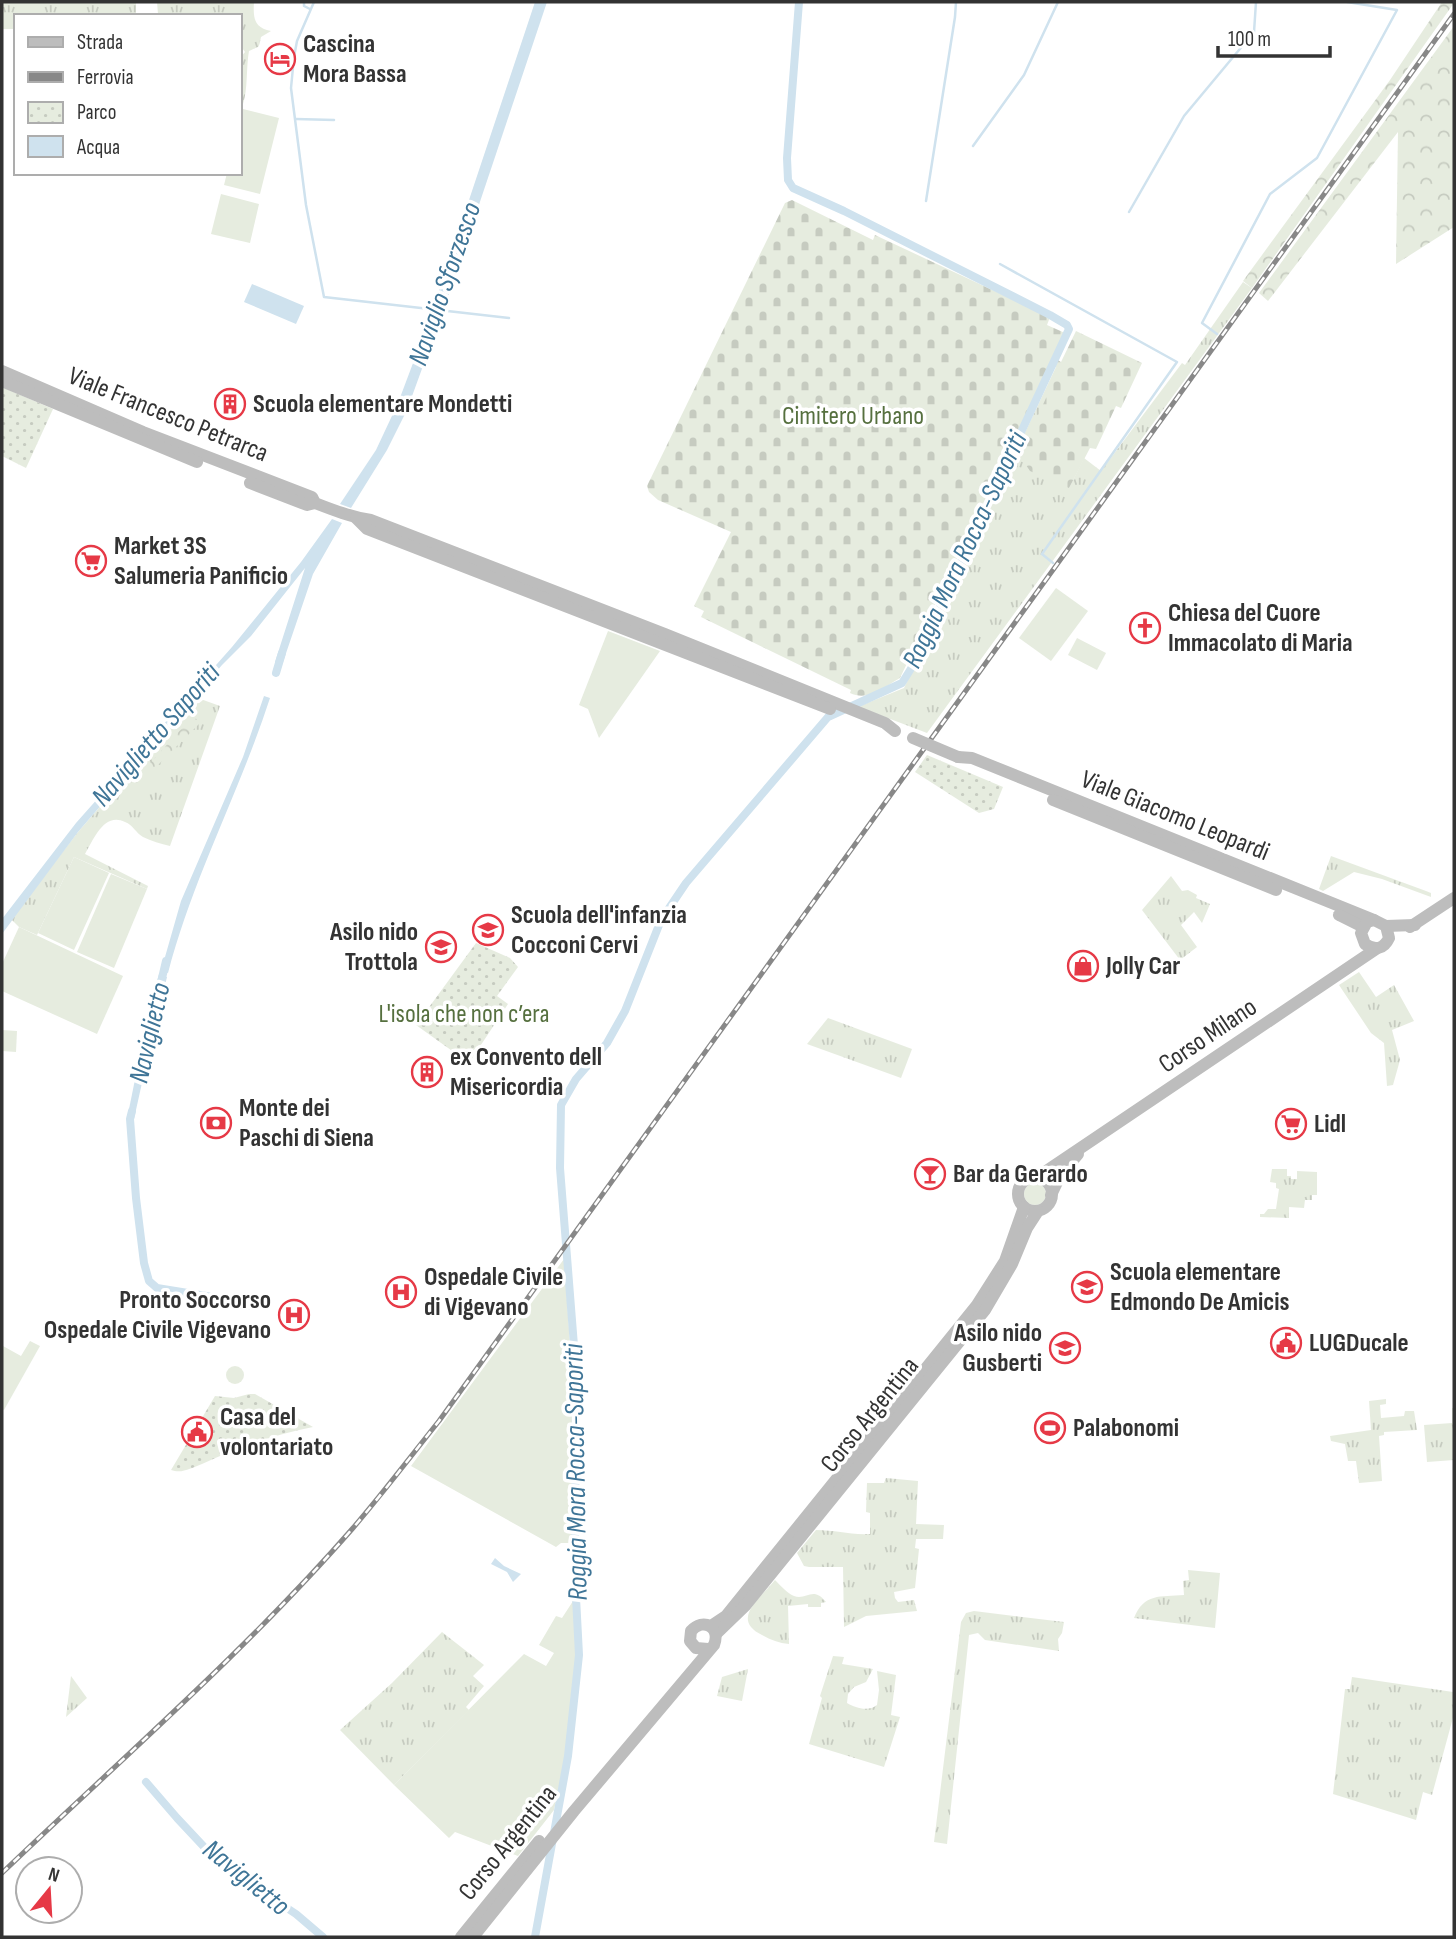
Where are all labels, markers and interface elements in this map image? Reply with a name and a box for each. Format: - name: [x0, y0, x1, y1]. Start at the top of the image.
- legend: [14, 14, 242, 175]
- scale bar: [1218, 14, 1330, 58]
- text: 100 m: [1228, 27, 1271, 52]
- place label: Cascina Mora Bassa: [303, 29, 407, 90]
- text: Strada: [77, 30, 123, 55]
- hotel icon: Cascina Mora Bassa: [263, 42, 297, 76]
- text: Ferrovia: [77, 65, 134, 90]
- text: Parco: [77, 100, 116, 125]
- text: Acqua: [76, 135, 120, 160]
- water label: Naviglio Sforzesco: [402, 198, 488, 370]
- street label: Viale Francesco Petrarca: [64, 361, 272, 469]
- building icon: Scuola elementare Mondetti: [213, 387, 247, 421]
- place label: Scuola elementare Mondetti: [253, 389, 512, 420]
- park label: Cimitero Urbano: [782, 401, 924, 432]
- water label: Roggia Mora Rocca-Saporiti: [896, 426, 1035, 674]
- place label: Market 3S Salumeria Panificio: [114, 531, 288, 592]
- supermarket icon: Market 3S Salumeria Panificio: [74, 544, 108, 578]
- place label: Chiesa del Cuore Immacolato di Maria: [1168, 598, 1353, 659]
- church icon: Chiesa del Cuore Immacolato di Maria: [1128, 611, 1162, 645]
- water label: Naviglietto Saporiti: [85, 656, 228, 813]
- street label: Viale Giacomo Leopardi: [1076, 764, 1274, 868]
- place label: Scuola dell'infanzia Cocconi Cervi: [511, 900, 687, 961]
- school or university icon: Scuola dell'infanzia Cocconi Cervi: [471, 913, 505, 947]
- place label: Asilo nido Trottola: [329, 917, 418, 978]
- school or university icon: Asilo nido Trottola: [424, 930, 458, 964]
- shop icon: Jolly Car: [1066, 949, 1100, 983]
- place label: Jolly Car: [1105, 951, 1180, 982]
- water label: Naviglietto: [122, 979, 178, 1086]
- street label: Corso Milano: [1153, 992, 1263, 1080]
- park label: L'isola che non c’era: [379, 999, 549, 1030]
- place label: ex Convento dell Misericordia: [450, 1042, 602, 1103]
- building icon: ex Convento dell Misericordia: [410, 1055, 444, 1089]
- place label: Monte dei Paschi di Siena: [239, 1093, 374, 1154]
- bank icon: Monte dei Paschi di Siena: [199, 1106, 233, 1140]
- supermarket icon: Lidl: [1274, 1107, 1308, 1141]
- place label: Lidl: [1314, 1109, 1346, 1140]
- bar icon: Bar da Gerardo: [913, 1157, 947, 1191]
- place label: Bar da Gerardo: [953, 1159, 1088, 1190]
- place label: Scuola elementare Edmondo De Amicis: [1110, 1257, 1289, 1318]
- place label: Ospedale Civile di Vigevano: [424, 1262, 563, 1323]
- school or university icon: Scuola elementare Edmondo De Amicis: [1070, 1270, 1104, 1304]
- hospital icon: Ospedale Civile di Vigevano: [384, 1275, 418, 1309]
- place label: Pronto Soccorso Ospedale Civile Vigevano: [44, 1285, 271, 1346]
- hospital icon: Pronto Soccorso Ospedale Civile Vigevano: [277, 1298, 311, 1332]
- place label: Asilo nido Gusberti: [953, 1318, 1042, 1379]
- public building icon: LUGDucale: [1269, 1326, 1303, 1360]
- place label: LUGDucale: [1309, 1328, 1409, 1359]
- school or university icon: Asilo nido Gusberti: [1048, 1331, 1082, 1365]
- water label: Roggia Mora Rocca-Saporiti: [557, 1342, 595, 1601]
- street label: Corso Argentina: [814, 1351, 926, 1479]
- place label: Casa del volontariato: [220, 1402, 333, 1463]
- sports icon: Palabonomi: [1033, 1411, 1067, 1445]
- place label: Palabonomi: [1073, 1413, 1179, 1444]
- public building icon: Casa del volontariato: [180, 1415, 214, 1449]
- street label: Corso Argentina: [452, 1779, 564, 1907]
- water label: Naviglietto: [196, 1833, 297, 1923]
- north arrow: [14, 1855, 84, 1925]
- text: N: [45, 1863, 62, 1888]

